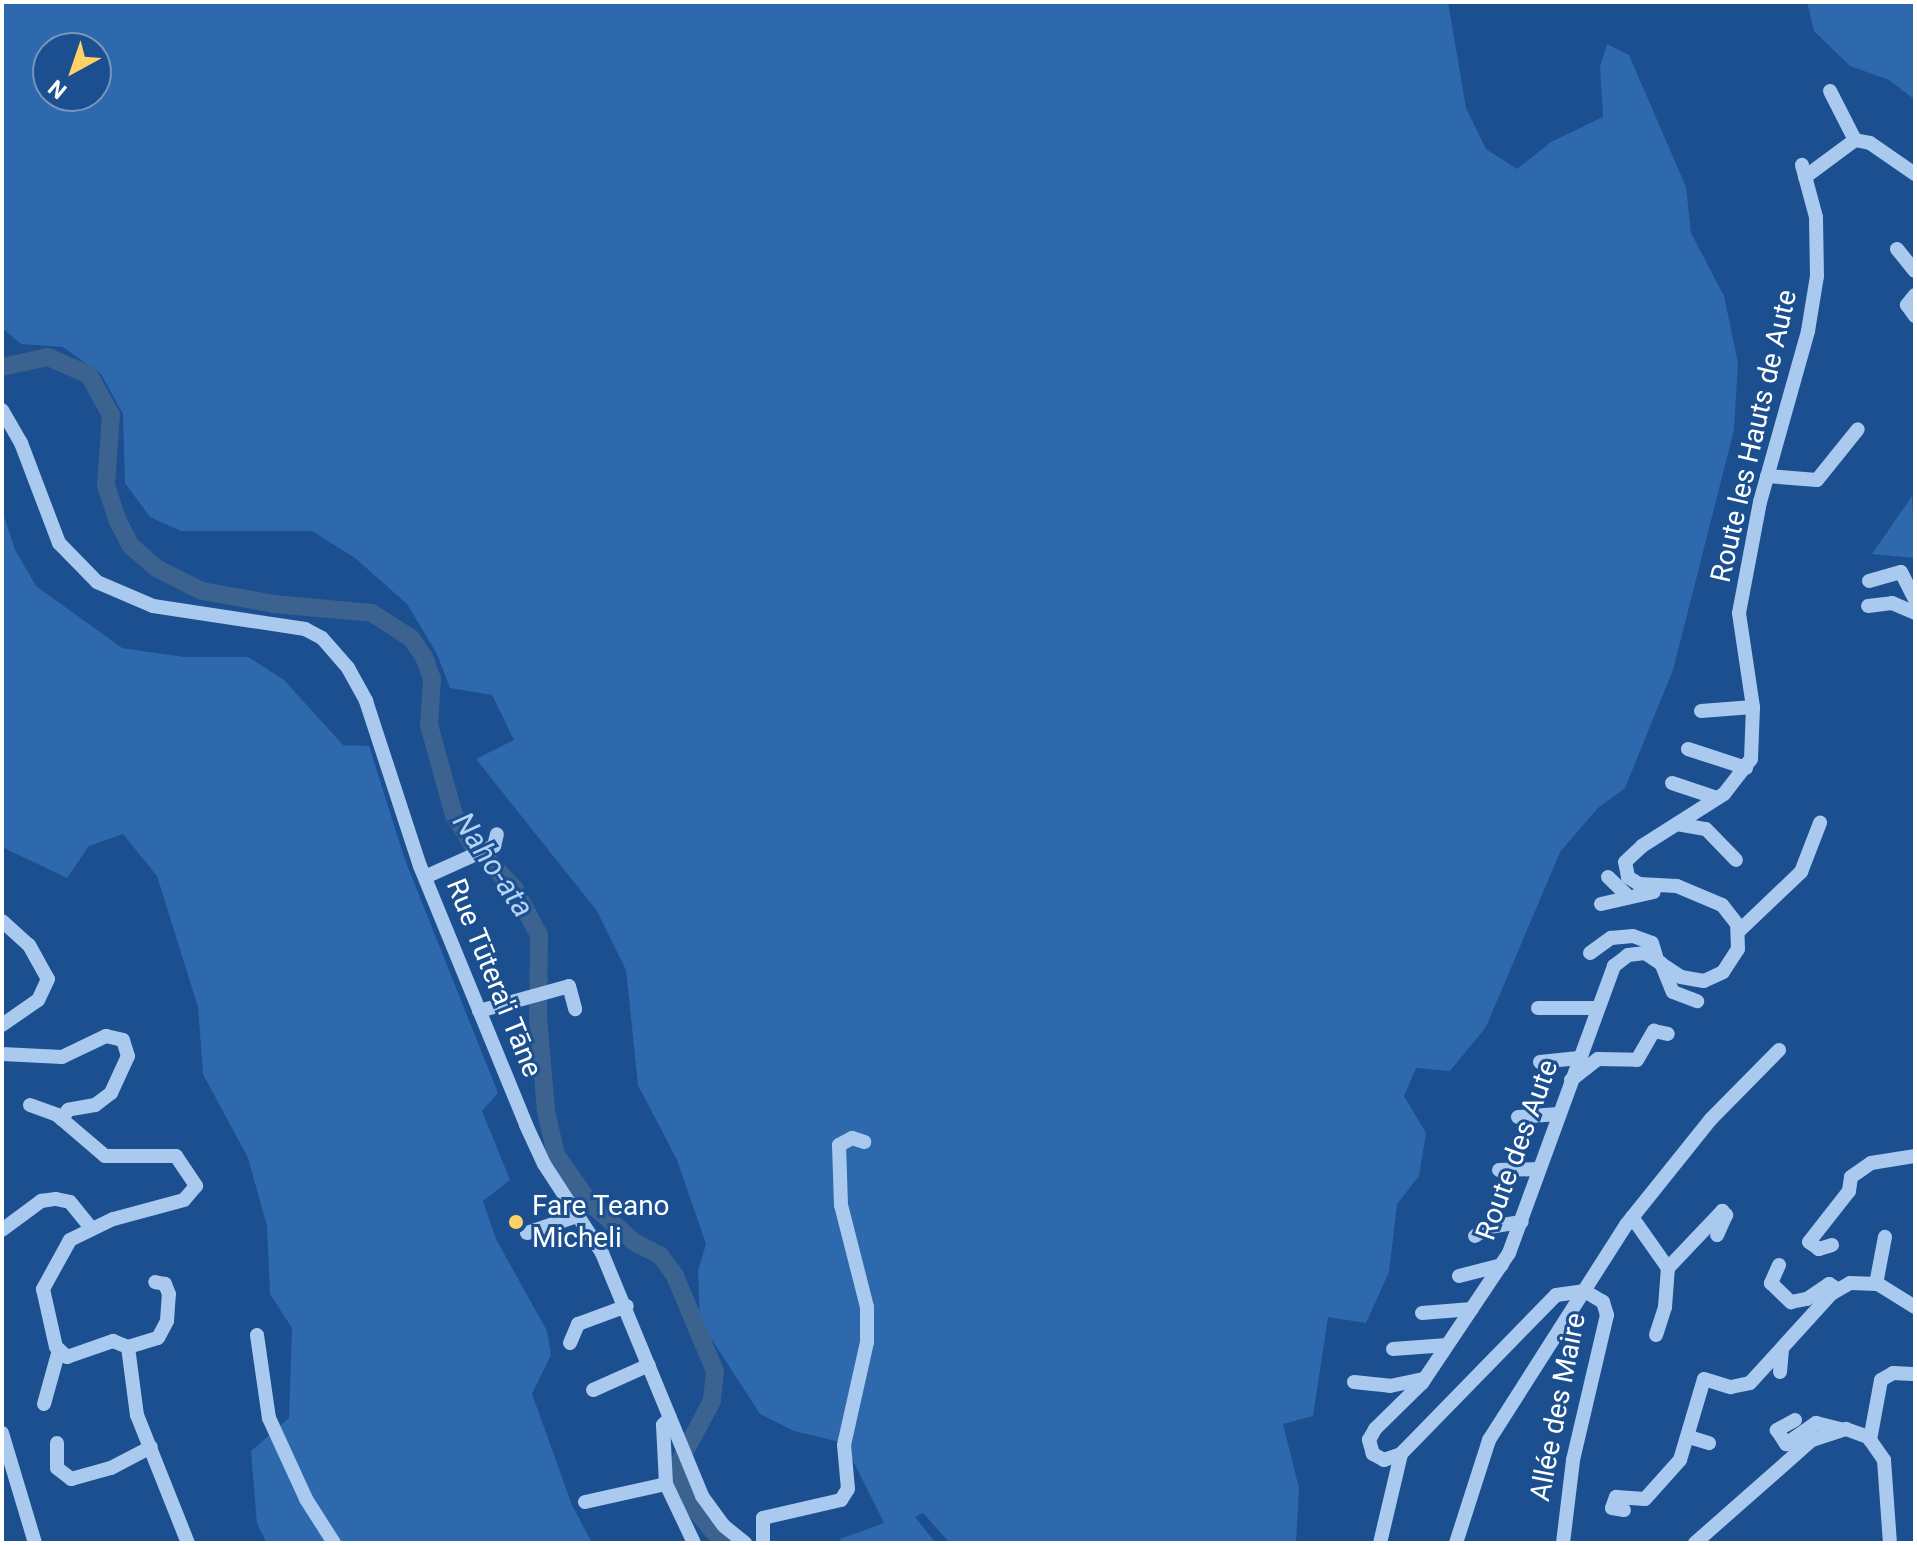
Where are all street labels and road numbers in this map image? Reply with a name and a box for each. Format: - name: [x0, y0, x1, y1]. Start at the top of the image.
- street label: Route les Hauts de Aute: [1704, 287, 1804, 585]
- street label: Rue Tūtera'i Tāne: [439, 873, 549, 1083]
- street label: Route des Aute: [1469, 1055, 1565, 1245]
- street label: Allée des Maire: [1523, 1310, 1593, 1504]

